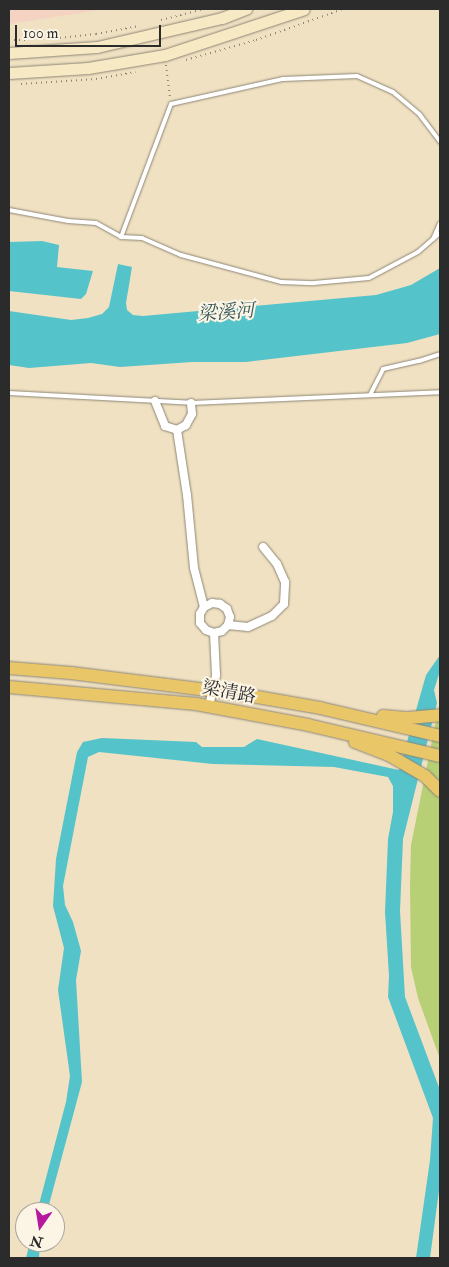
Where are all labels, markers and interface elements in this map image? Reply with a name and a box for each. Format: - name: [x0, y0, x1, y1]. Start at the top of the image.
- scale bar: [18, 15, 164, 47]
- text: 100 m: [23, 24, 58, 43]
- water label: 梁溪河: [197, 300, 255, 326]
- street label: 梁清路: [200, 677, 258, 709]
- north arrow: [15, 1202, 65, 1252]
- text: N: [29, 1231, 45, 1251]

